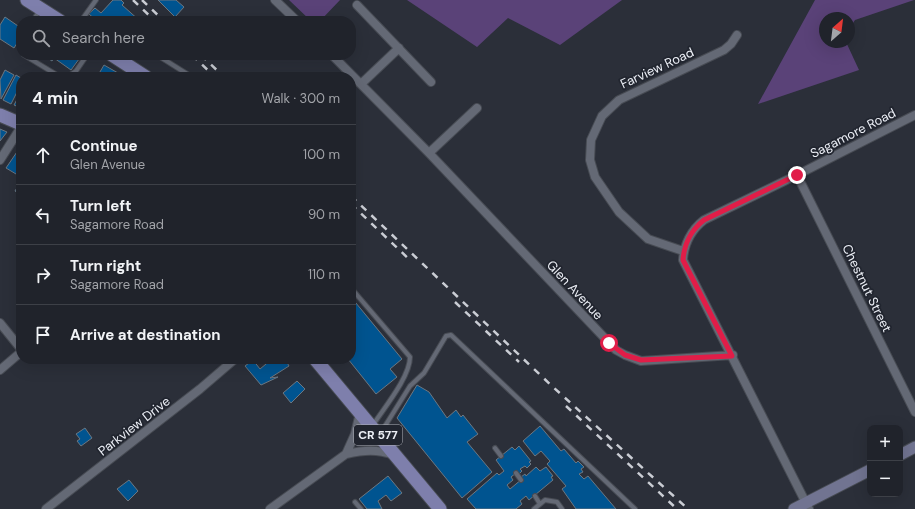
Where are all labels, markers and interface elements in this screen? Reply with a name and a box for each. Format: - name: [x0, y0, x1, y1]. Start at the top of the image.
- north arrow: [819, 12, 855, 48]
- search box: [16, 16, 356, 60]
- icon: search: [30, 27, 52, 49]
- text: Search here: [62, 28, 145, 48]
- street label: Farview Road: [618, 44, 696, 92]
- text: 4 min: [32, 87, 78, 109]
- text: Walk · 300 m: [262, 90, 340, 107]
- street label: Sagamore Road: [807, 104, 899, 162]
- text: Continue: [70, 136, 138, 156]
- icon: ahead: [32, 144, 54, 166]
- text: 100 m: [303, 146, 340, 163]
- text: Glen Avenue: [70, 156, 145, 173]
- route end: [788, 166, 806, 184]
- text: Turn left: [70, 196, 131, 216]
- icon: left: [32, 204, 54, 226]
- text: 90 m: [308, 206, 340, 223]
- text: Sagamore Road: [70, 216, 164, 233]
- street label: Chestnut Street: [838, 241, 896, 335]
- text: Turn right: [70, 256, 141, 276]
- street label: Glen Avenue: [543, 257, 607, 323]
- icon: right: [32, 264, 54, 286]
- text: 110 m: [308, 266, 340, 283]
- text: Sagamore Road: [70, 276, 164, 293]
- icon: arrive: [32, 324, 54, 346]
- text: Arrive at destination: [70, 325, 221, 345]
- route start: [600, 334, 618, 352]
- street label: Parkview Drive: [95, 393, 173, 459]
- road number: CR 577: [354, 425, 402, 445]
- map controls: [867, 425, 903, 497]
- button: +: [867, 425, 903, 461]
- button: −: [867, 461, 903, 497]

